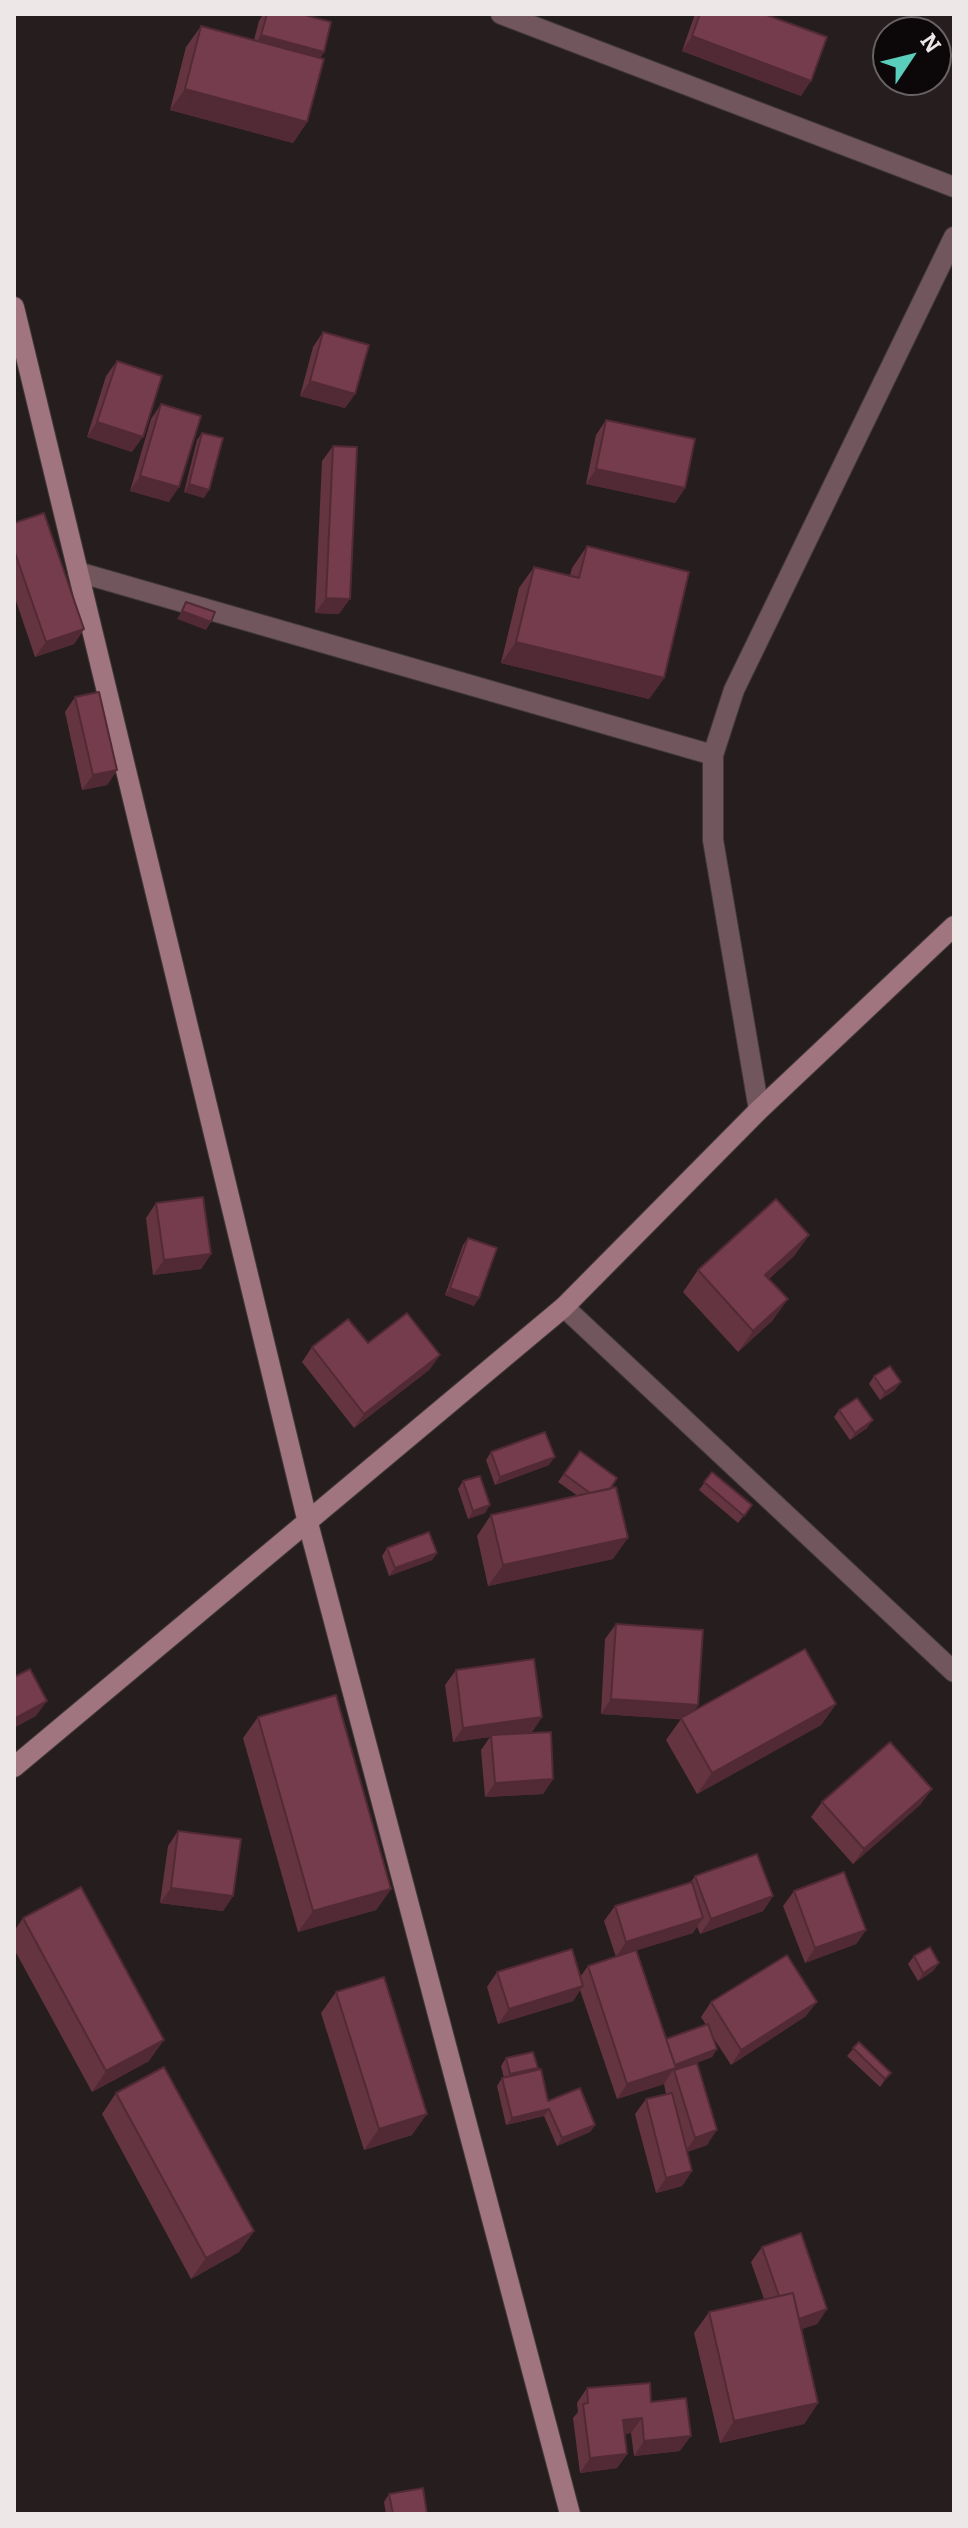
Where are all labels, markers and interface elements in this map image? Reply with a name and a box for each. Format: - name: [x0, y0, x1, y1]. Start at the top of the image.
- north arrow: [872, 16, 952, 96]
- text: N: [914, 28, 946, 58]

